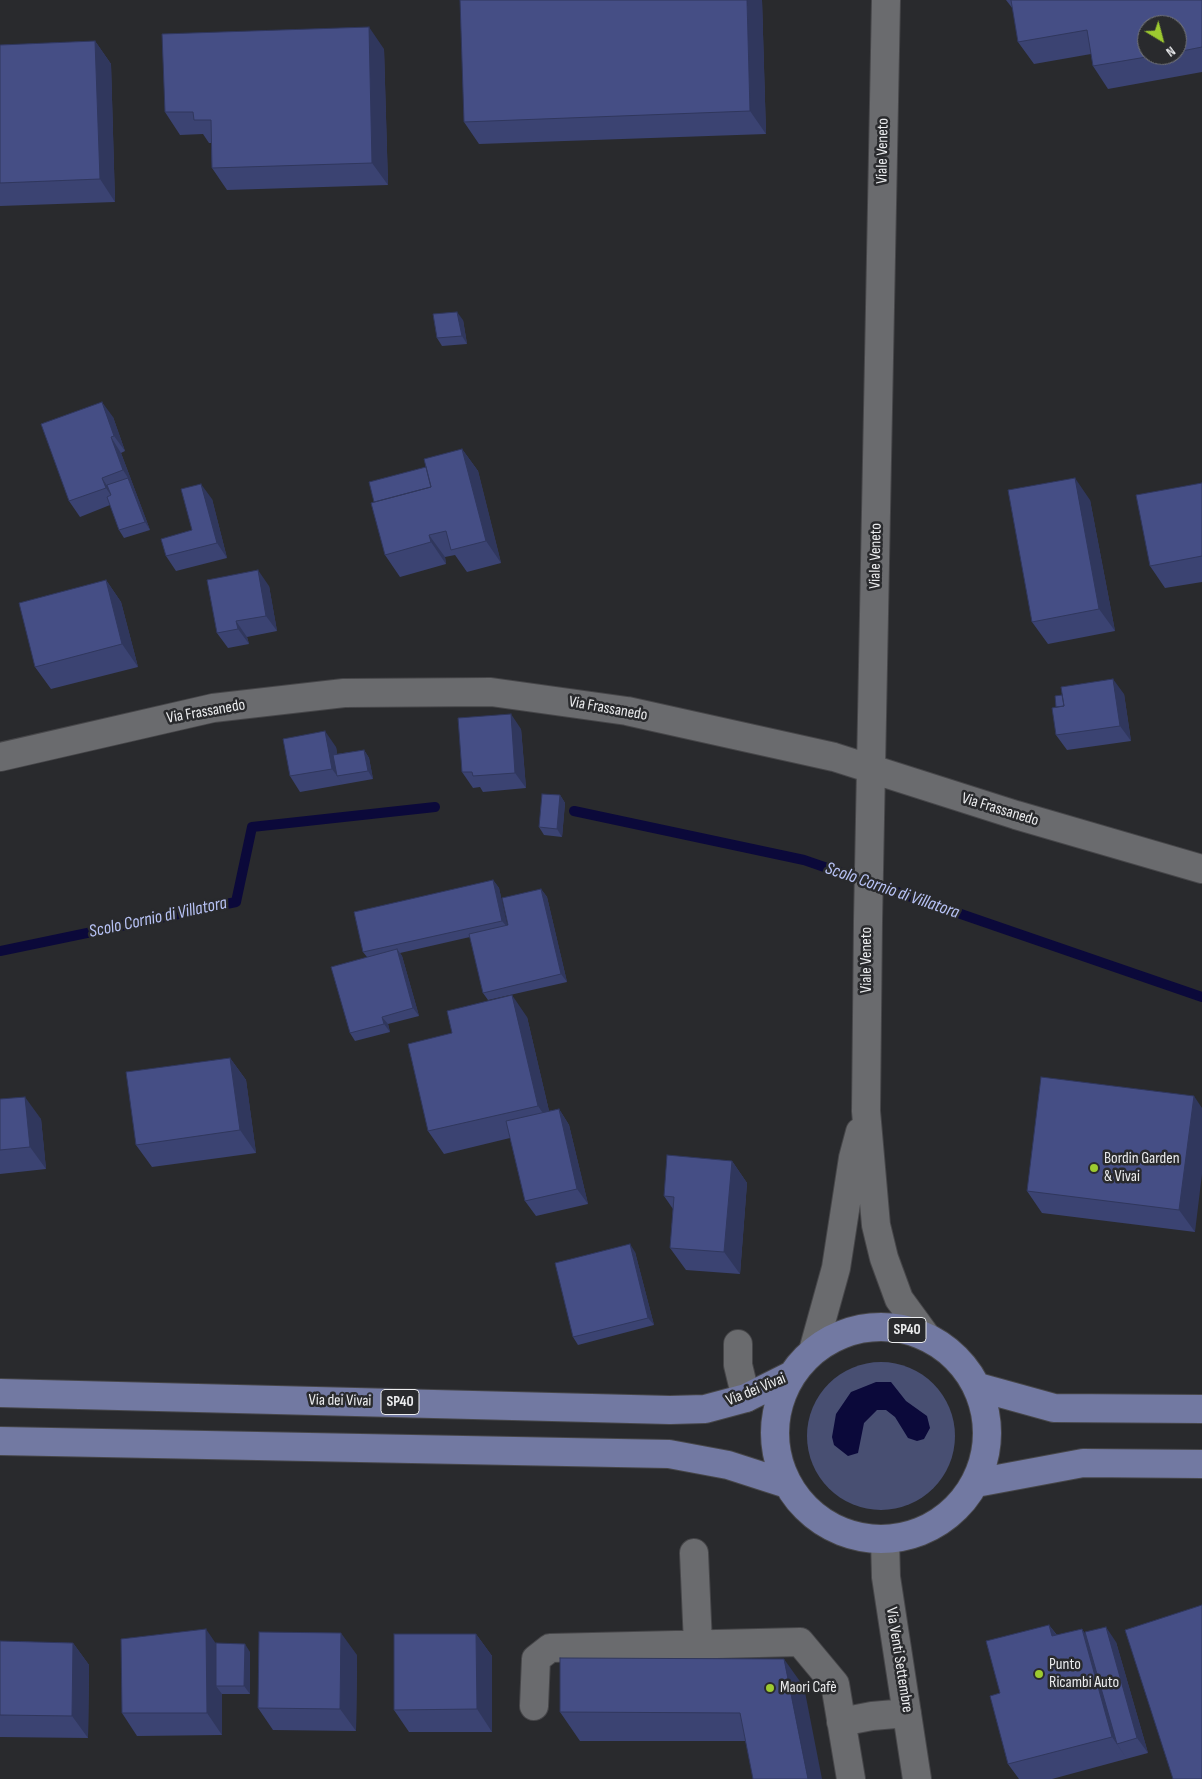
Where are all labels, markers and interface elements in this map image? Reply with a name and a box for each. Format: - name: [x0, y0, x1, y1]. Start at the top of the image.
- north arrow: [1137, 15, 1187, 65]
- text: N: [1163, 43, 1179, 61]
- street label: Viale Veneto: [873, 118, 893, 184]
- street label: Viale Veneto: [866, 523, 886, 589]
- street label: Via Frassanedo: [567, 693, 649, 725]
- street label: Via Frassanedo: [165, 696, 247, 728]
- street label: Via Frassanedo: [959, 789, 1041, 831]
- water label: Scolo Cornio di Villatora: [822, 858, 962, 924]
- water label: Scolo Cornio di Villatora: [87, 893, 229, 943]
- street label: Viale Veneto: [857, 927, 877, 993]
- place label: Bordin Garden & Vivai: [1104, 1149, 1179, 1187]
- marker: Bordin Garden & Vivai: [1088, 1162, 1100, 1174]
- road number: SP40: [888, 1318, 926, 1342]
- street label: Via dei Vivai: [723, 1369, 789, 1411]
- road number: SP40: [381, 1390, 419, 1414]
- street label: Via dei Vivai: [308, 1391, 372, 1411]
- street label: Via Venti Settembre: [881, 1606, 917, 1714]
- place label: Punto Ricambi Auto: [1049, 1655, 1119, 1693]
- marker: Punto Ricambi Auto: [1033, 1668, 1045, 1680]
- place label: Maori Cafè: [780, 1678, 837, 1698]
- marker: Maori Cafè: [764, 1682, 776, 1694]

